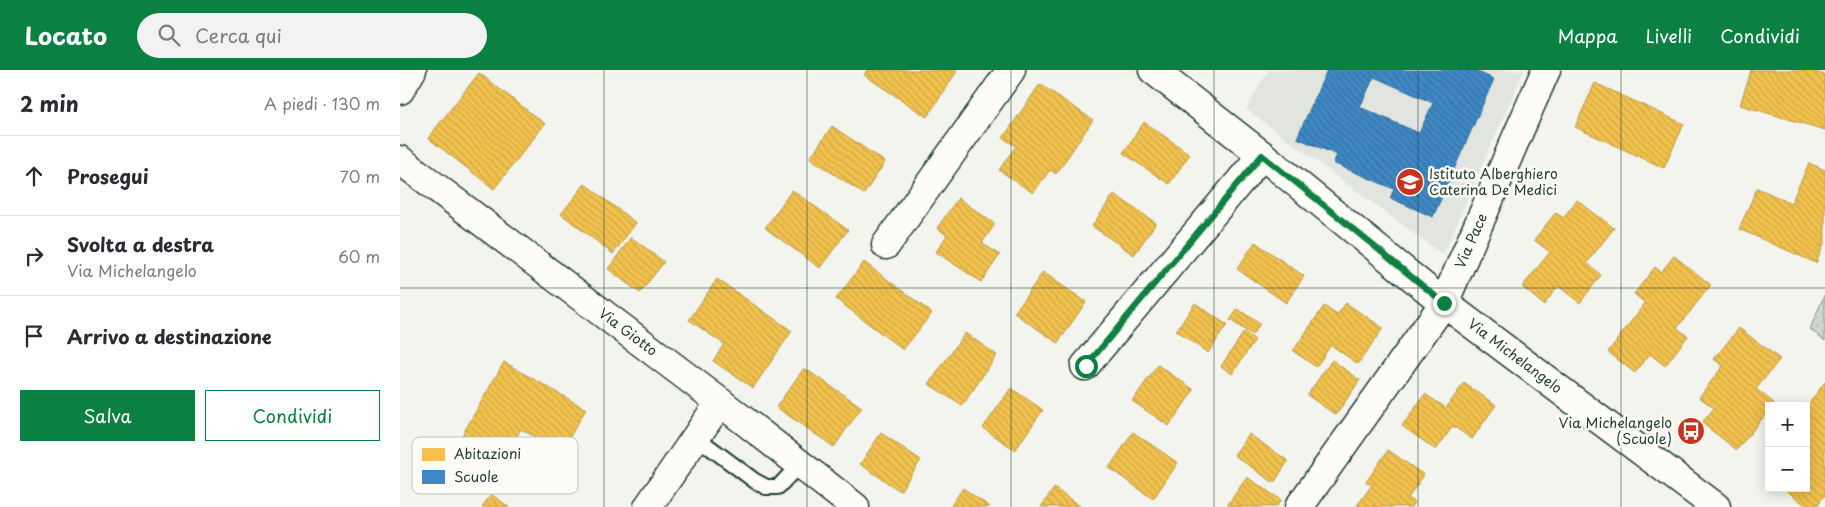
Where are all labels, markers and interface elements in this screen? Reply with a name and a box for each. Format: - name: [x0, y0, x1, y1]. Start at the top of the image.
- search box: [137, 13, 487, 58]
- text: Locato: [25, 17, 107, 53]
- icon: search: [155, 21, 183, 49]
- text: Cerca qui: [195, 21, 282, 49]
- text: Mappa: [1558, 22, 1618, 49]
- text: Livelli: [1646, 22, 1692, 49]
- text: Condividi: [1720, 22, 1800, 49]
- text: 2 min: [20, 87, 79, 119]
- text: A piedi · 130 m: [264, 91, 380, 115]
- icon: ahead: [20, 162, 48, 190]
- text: Prosegui: [67, 162, 149, 190]
- place label: Istituto Alberghiero Caterina De Medici: [1429, 163, 1558, 200]
- text: 70 m: [340, 164, 380, 188]
- school or university icon: Istituto Alberghiero Caterina De Medici: [1395, 167, 1425, 197]
- street label: Via Pace: [1449, 210, 1492, 272]
- text: Svolta a destra: [67, 230, 214, 258]
- icon: right: [20, 242, 48, 270]
- text: 60 m: [338, 244, 380, 268]
- text: Via Michelangelo: [67, 258, 197, 282]
- route end: [1433, 292, 1456, 315]
- street label: Via Giotto: [594, 302, 662, 361]
- street label: Via Michelangelo: [1464, 313, 1567, 398]
- icon: arrive: [20, 322, 48, 350]
- text: Arrivo a destinazione: [67, 322, 272, 350]
- route start: [1075, 355, 1098, 378]
- button: Salva: [20, 390, 195, 441]
- button: Condividi: [205, 390, 380, 441]
- map controls: [1765, 402, 1810, 492]
- button: +: [1765, 402, 1810, 447]
- place label: Via Michelangelo (Scuole): [1559, 412, 1672, 449]
- bus stop icon: Via Michelangelo (Scuole): [1676, 416, 1706, 446]
- legend: [412, 437, 578, 494]
- text: Abitazioni: [454, 443, 521, 464]
- button: −: [1765, 447, 1810, 492]
- text: Scuole: [454, 466, 499, 487]

